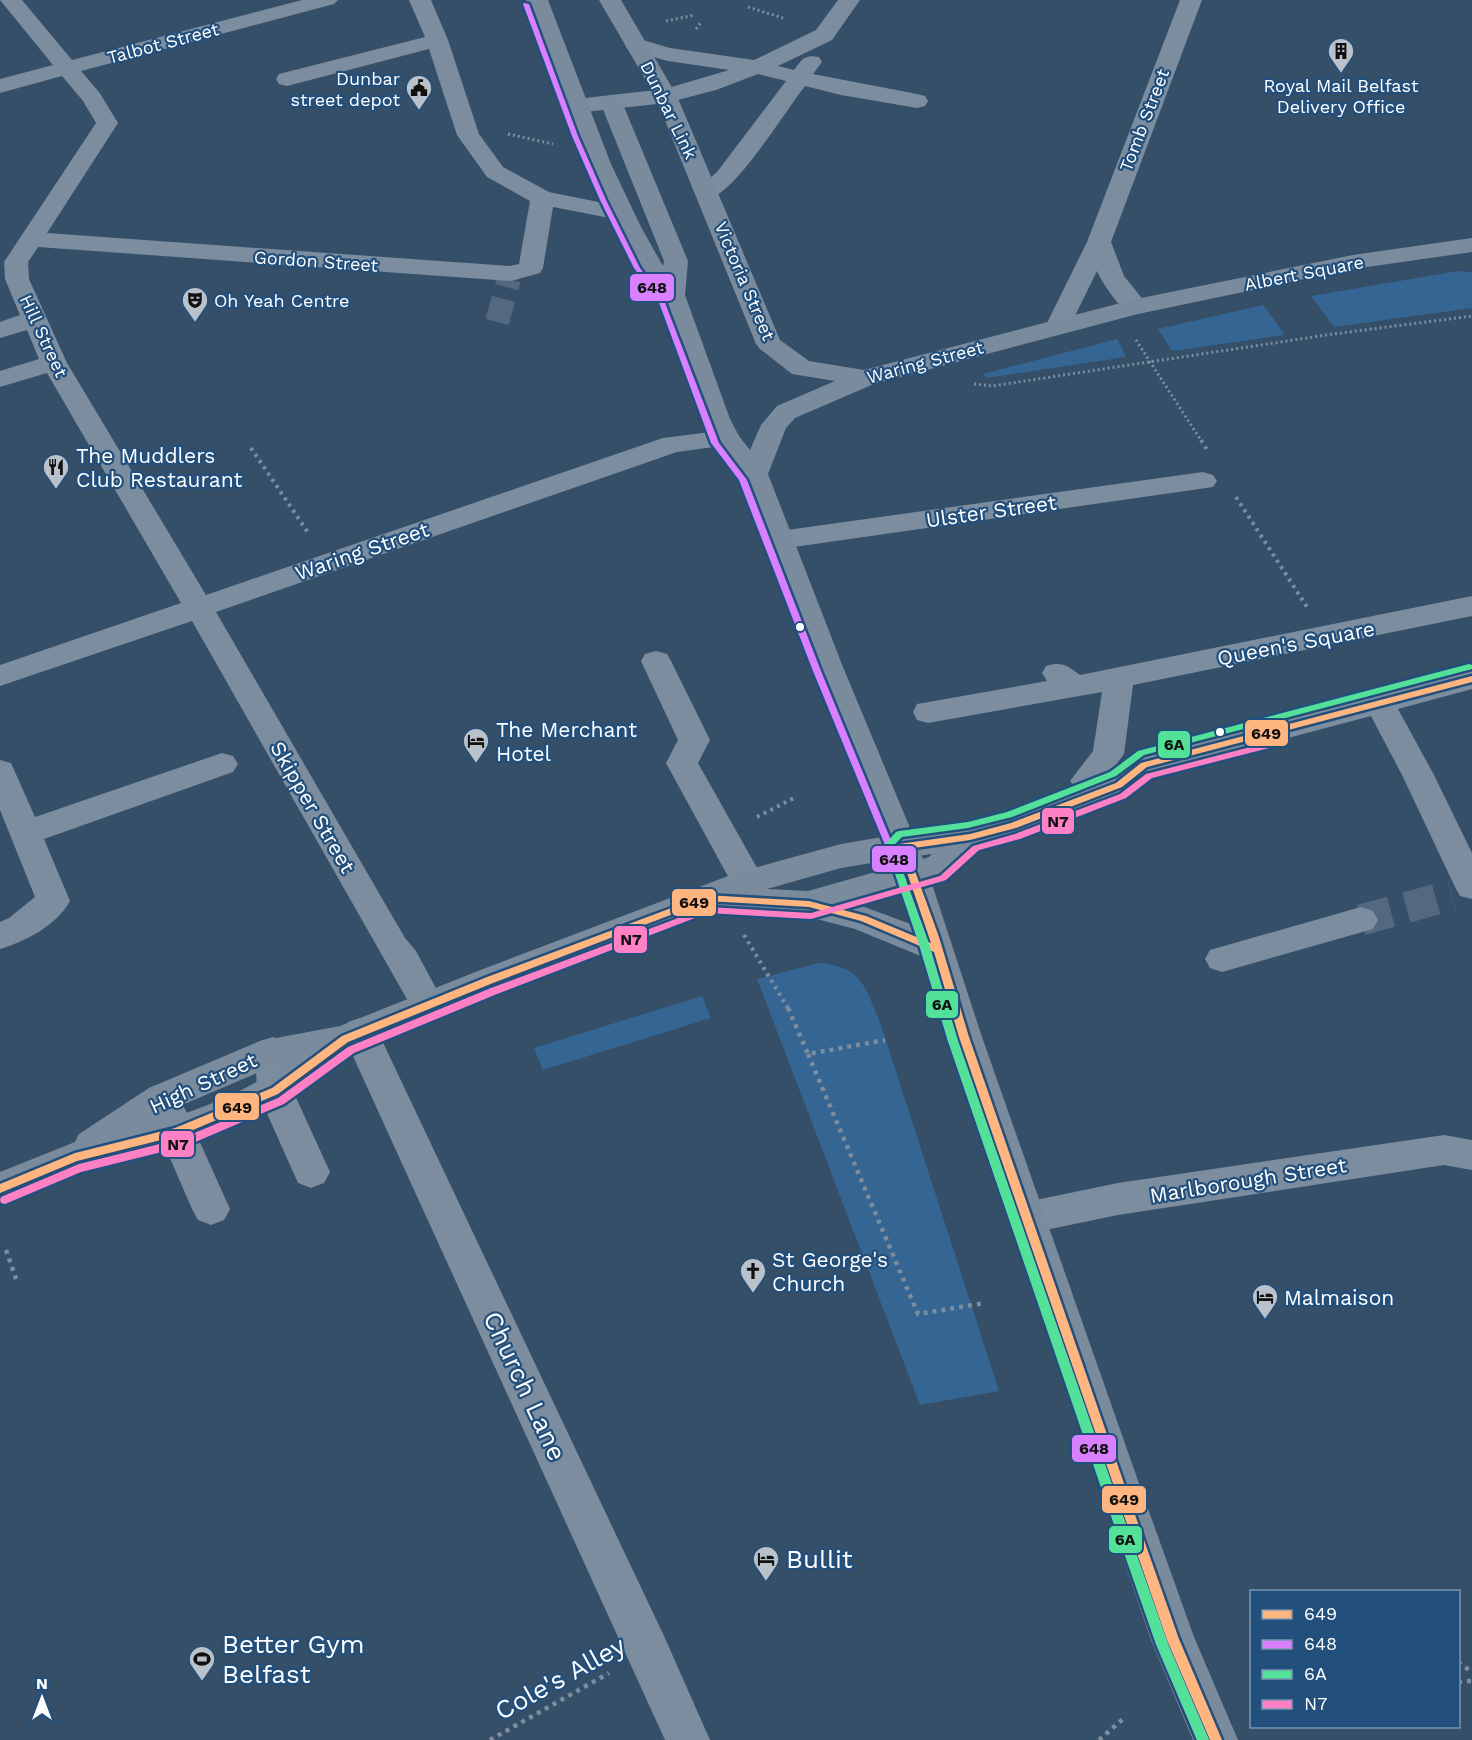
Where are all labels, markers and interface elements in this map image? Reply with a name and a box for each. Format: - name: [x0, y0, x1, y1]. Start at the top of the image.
- street label: Talbot Street: [105, 18, 221, 68]
- building icon: Royal Mail Belfast Delivery Office: [1326, 36, 1356, 74]
- street label: Dunbar Link: [636, 57, 702, 163]
- street label: Tomb Street: [1115, 65, 1173, 174]
- place label: Dunbar street depot: [291, 68, 400, 110]
- public building icon: Dunbar street depot: [404, 73, 434, 111]
- place label: Royal Mail Belfast Delivery Office: [1263, 75, 1419, 117]
- street label: Victoria Street: [711, 218, 780, 344]
- street label: Gordon Street: [253, 246, 379, 276]
- street label: Albert Square: [1243, 251, 1365, 295]
- line badge: 648: [629, 273, 675, 302]
- text: 648: [637, 278, 667, 297]
- theatre icon: Oh Yeah Centre: [180, 285, 210, 323]
- place label: Oh Yeah Centre: [214, 290, 350, 311]
- street label: Hill Street: [16, 291, 72, 381]
- street label: Waring Street: [864, 336, 986, 388]
- place label: The Muddlers Club Restaurant: [76, 443, 243, 492]
- restaurant icon: The Muddlers Club Restaurant: [41, 452, 71, 490]
- street label: Ulster Street: [924, 489, 1058, 533]
- street label: Waring Street: [292, 516, 432, 586]
- street label: Queen's Square: [1215, 615, 1377, 671]
- unlabelled marker: [794, 621, 806, 633]
- place label: The Merchant Hotel: [496, 717, 637, 766]
- line badge: 649: [1244, 719, 1289, 747]
- text: 649: [1251, 724, 1281, 743]
- hotel icon: The Merchant Hotel: [461, 726, 491, 764]
- unlabelled marker: [1214, 726, 1226, 738]
- line badge: 6A: [1157, 730, 1191, 759]
- text: 6A: [1164, 735, 1185, 754]
- street label: Skipper Street: [265, 737, 361, 877]
- line badge: N7: [1041, 807, 1075, 835]
- text: N7: [1047, 812, 1069, 831]
- line badge: 648: [871, 845, 917, 873]
- text: 648: [879, 850, 909, 869]
- line badge: 649: [671, 888, 717, 917]
- text: 649: [679, 893, 709, 912]
- line badge: N7: [613, 925, 648, 954]
- text: N7: [620, 930, 642, 949]
- line badge: 6A: [925, 990, 959, 1019]
- text: 6A: [932, 995, 953, 1014]
- street label: High Street: [145, 1047, 261, 1119]
- line badge: 649: [214, 1092, 260, 1121]
- text: 649: [222, 1098, 252, 1117]
- line badge: N7: [160, 1130, 195, 1158]
- text: N7: [167, 1135, 189, 1154]
- street label: Marlborough Street: [1148, 1152, 1348, 1208]
- place label: St George's Church: [772, 1247, 888, 1296]
- church icon: St George's Church: [738, 1256, 768, 1294]
- hotel icon: Malmaison: [1250, 1282, 1280, 1320]
- place label: Malmaison: [1284, 1285, 1394, 1310]
- street label: Church Lane: [477, 1307, 573, 1465]
- line badge: 648: [1071, 1434, 1117, 1463]
- text: 648: [1079, 1439, 1109, 1458]
- line badge: 649: [1101, 1485, 1147, 1514]
- text: 649: [1109, 1490, 1139, 1509]
- line badge: 6A: [1108, 1525, 1143, 1554]
- text: 6A: [1115, 1530, 1136, 1549]
- hotel icon: Bullit: [751, 1544, 781, 1582]
- place label: Bullit: [786, 1544, 853, 1574]
- legend: [1250, 1590, 1460, 1728]
- text: 649: [1304, 1603, 1337, 1624]
- place label: Better Gym Belfast: [222, 1629, 364, 1689]
- street label: Cole's Alley: [490, 1630, 631, 1726]
- text: 648: [1304, 1633, 1337, 1654]
- sports icon: Better Gym Belfast: [187, 1644, 217, 1682]
- text: 6A: [1304, 1663, 1327, 1684]
- north arrow: [12, 1668, 72, 1728]
- text: N: [36, 1674, 48, 1693]
- text: N7: [1304, 1693, 1327, 1714]

